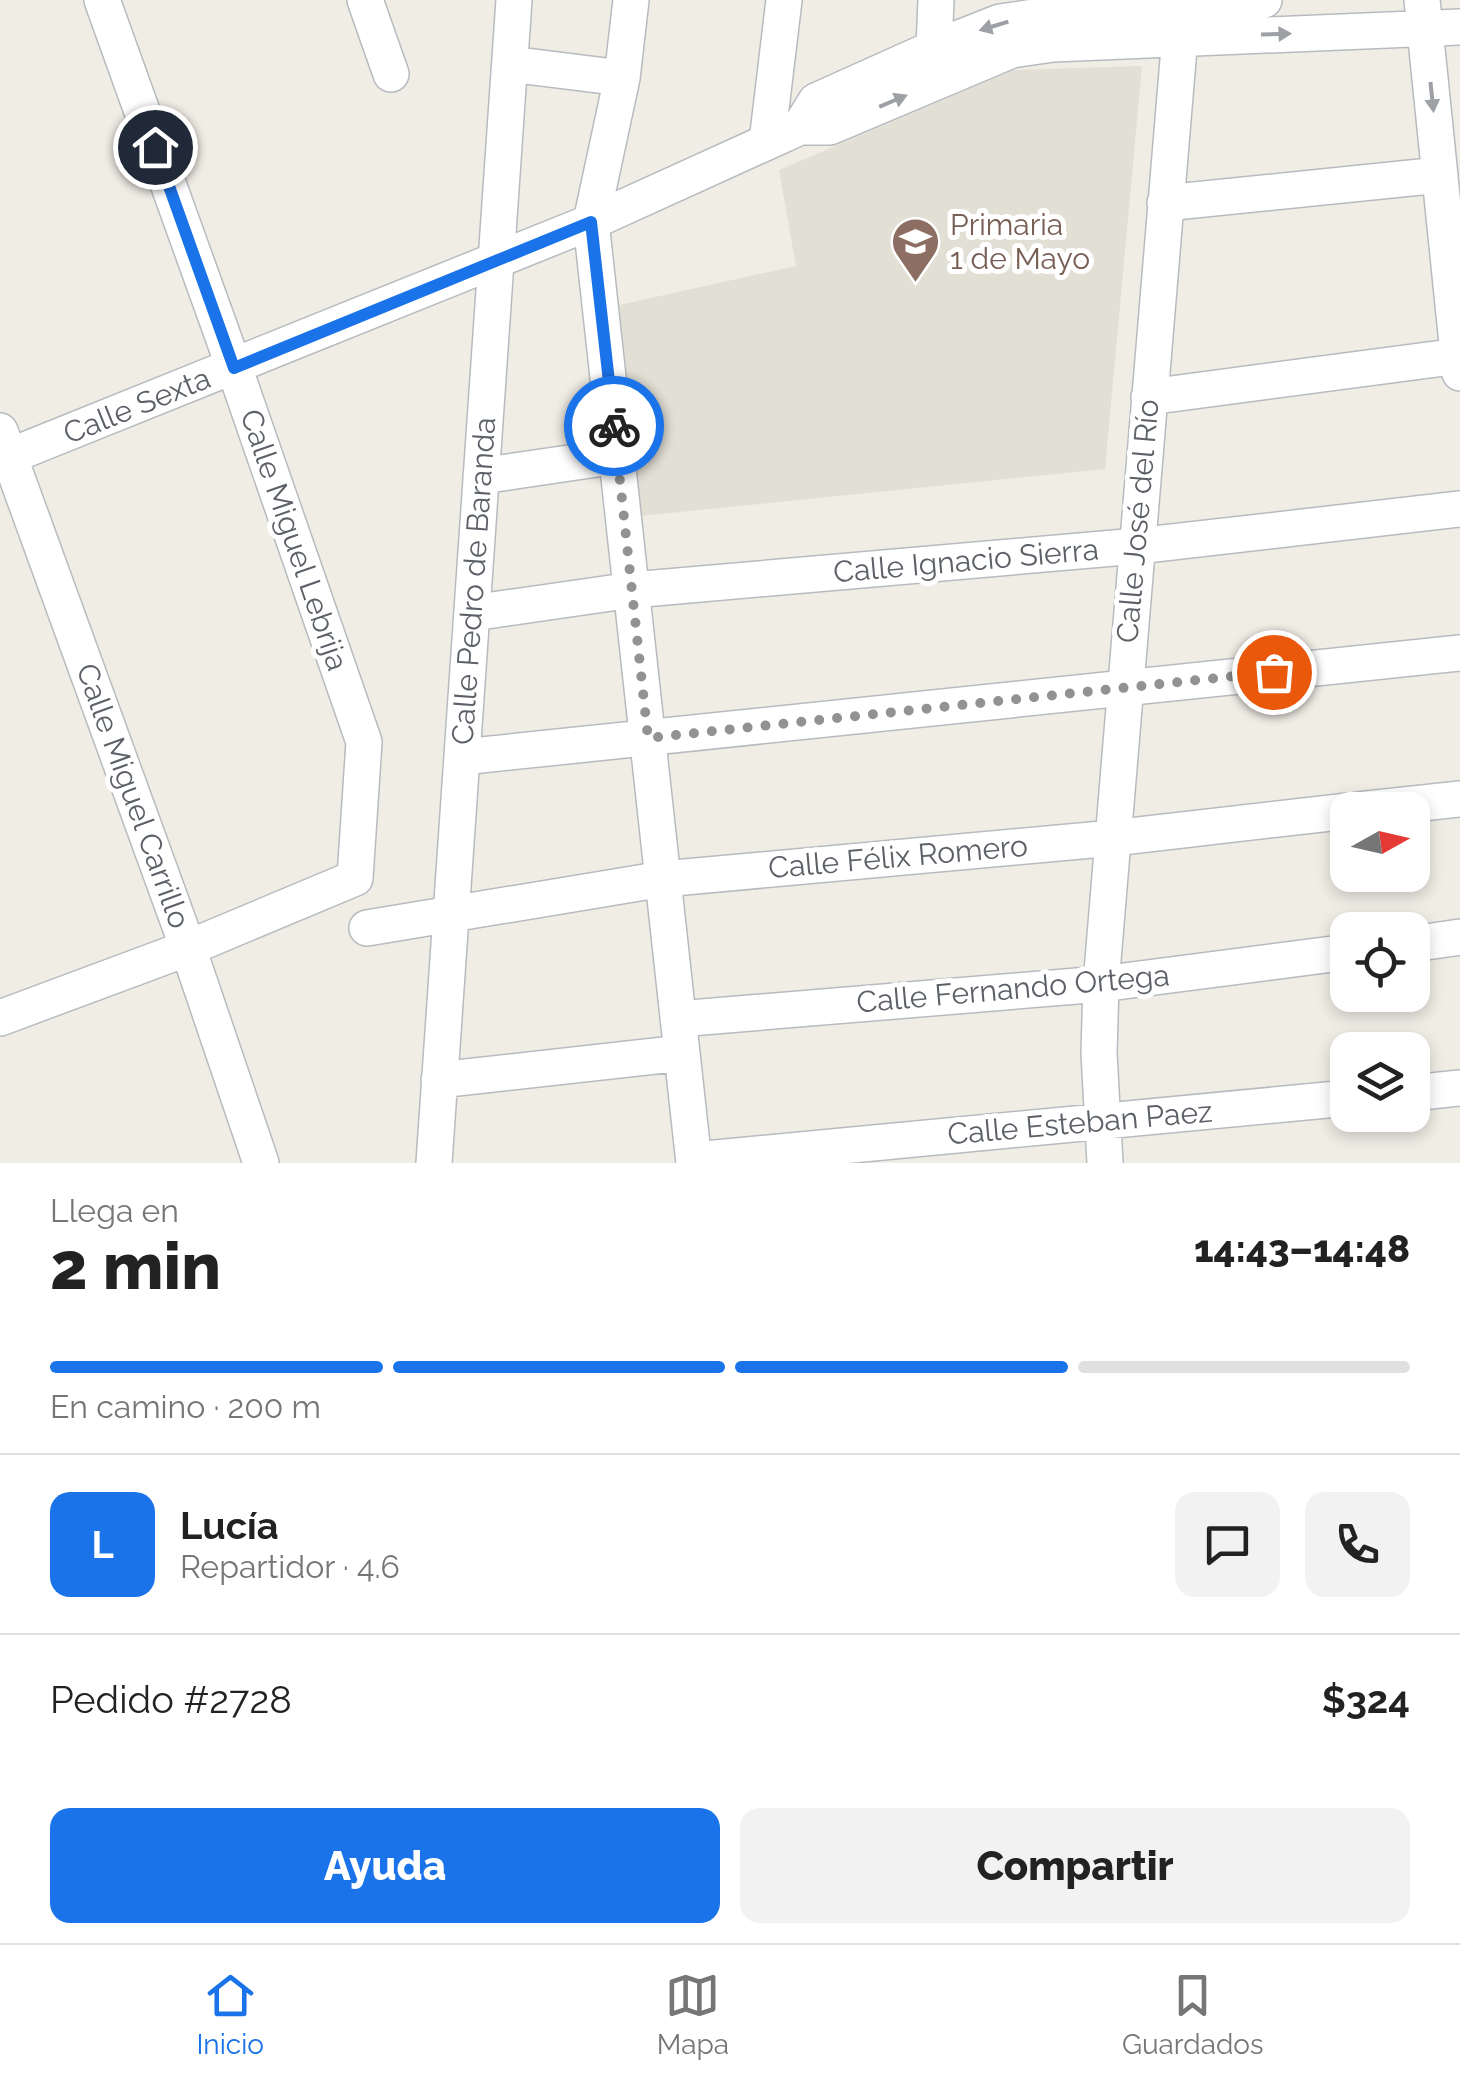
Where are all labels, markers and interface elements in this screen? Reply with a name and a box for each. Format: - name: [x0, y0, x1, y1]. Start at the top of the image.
- one-way arrow: [978, 19, 1008, 34]
- one-way arrow: [1261, 26, 1293, 42]
- one-way arrow: [1424, 82, 1440, 113]
- one-way arrow: [878, 92, 908, 108]
- pin: [113, 105, 198, 190]
- icon: home: [128, 120, 183, 175]
- place label: Primaria 1 de Mayo: [950, 207, 1090, 276]
- school or university icon: Primaria 1 de Mayo: [889, 216, 941, 284]
- street label: Calle Sexta: [58, 360, 215, 451]
- courier: [564, 376, 664, 476]
- street label: Calle José del Río: [1109, 398, 1166, 644]
- icon: bike: [587, 399, 642, 454]
- street label: Calle Miguel Lebrija: [233, 405, 356, 675]
- street label: Calle Pedro de Baranda: [445, 416, 502, 746]
- street label: Calle Ignacio Sierra: [832, 531, 1100, 590]
- pin: [1232, 630, 1317, 715]
- icon: bag: [1247, 645, 1302, 700]
- street label: Calle Miguel Carrillo: [69, 659, 198, 933]
- north arrow: [1330, 792, 1430, 892]
- map controls: [1330, 792, 1430, 1132]
- street label: Calle Félix Romero: [767, 828, 1029, 885]
- button: locate: [1330, 912, 1430, 1012]
- street label: Calle Fernando Ortega: [855, 957, 1171, 1020]
- button: layers: [1330, 1032, 1430, 1132]
- street label: Calle Esteban Paez: [946, 1093, 1214, 1152]
- text: Llega en: [50, 1192, 179, 1229]
- text: 14:43–14:48: [1194, 1226, 1410, 1271]
- text: 2 min: [50, 1228, 221, 1304]
- text: En camino · 200 m: [50, 1388, 321, 1425]
- button: chat: [1175, 1492, 1280, 1597]
- button: phone: [1305, 1492, 1410, 1597]
- text: Lucía: [180, 1503, 279, 1548]
- text: L: [91, 1522, 114, 1567]
- text: Repartidor · 4.6: [180, 1548, 400, 1585]
- text: Pedido #2728: [50, 1677, 292, 1722]
- text: $324: [1322, 1677, 1410, 1722]
- button: Ayuda: [50, 1808, 720, 1923]
- button: Compartir: [740, 1808, 1410, 1923]
- tab: Inicio: [196, 1968, 264, 2061]
- tab: Mapa: [657, 1968, 729, 2061]
- tab: Guardados: [1122, 1968, 1264, 2061]

